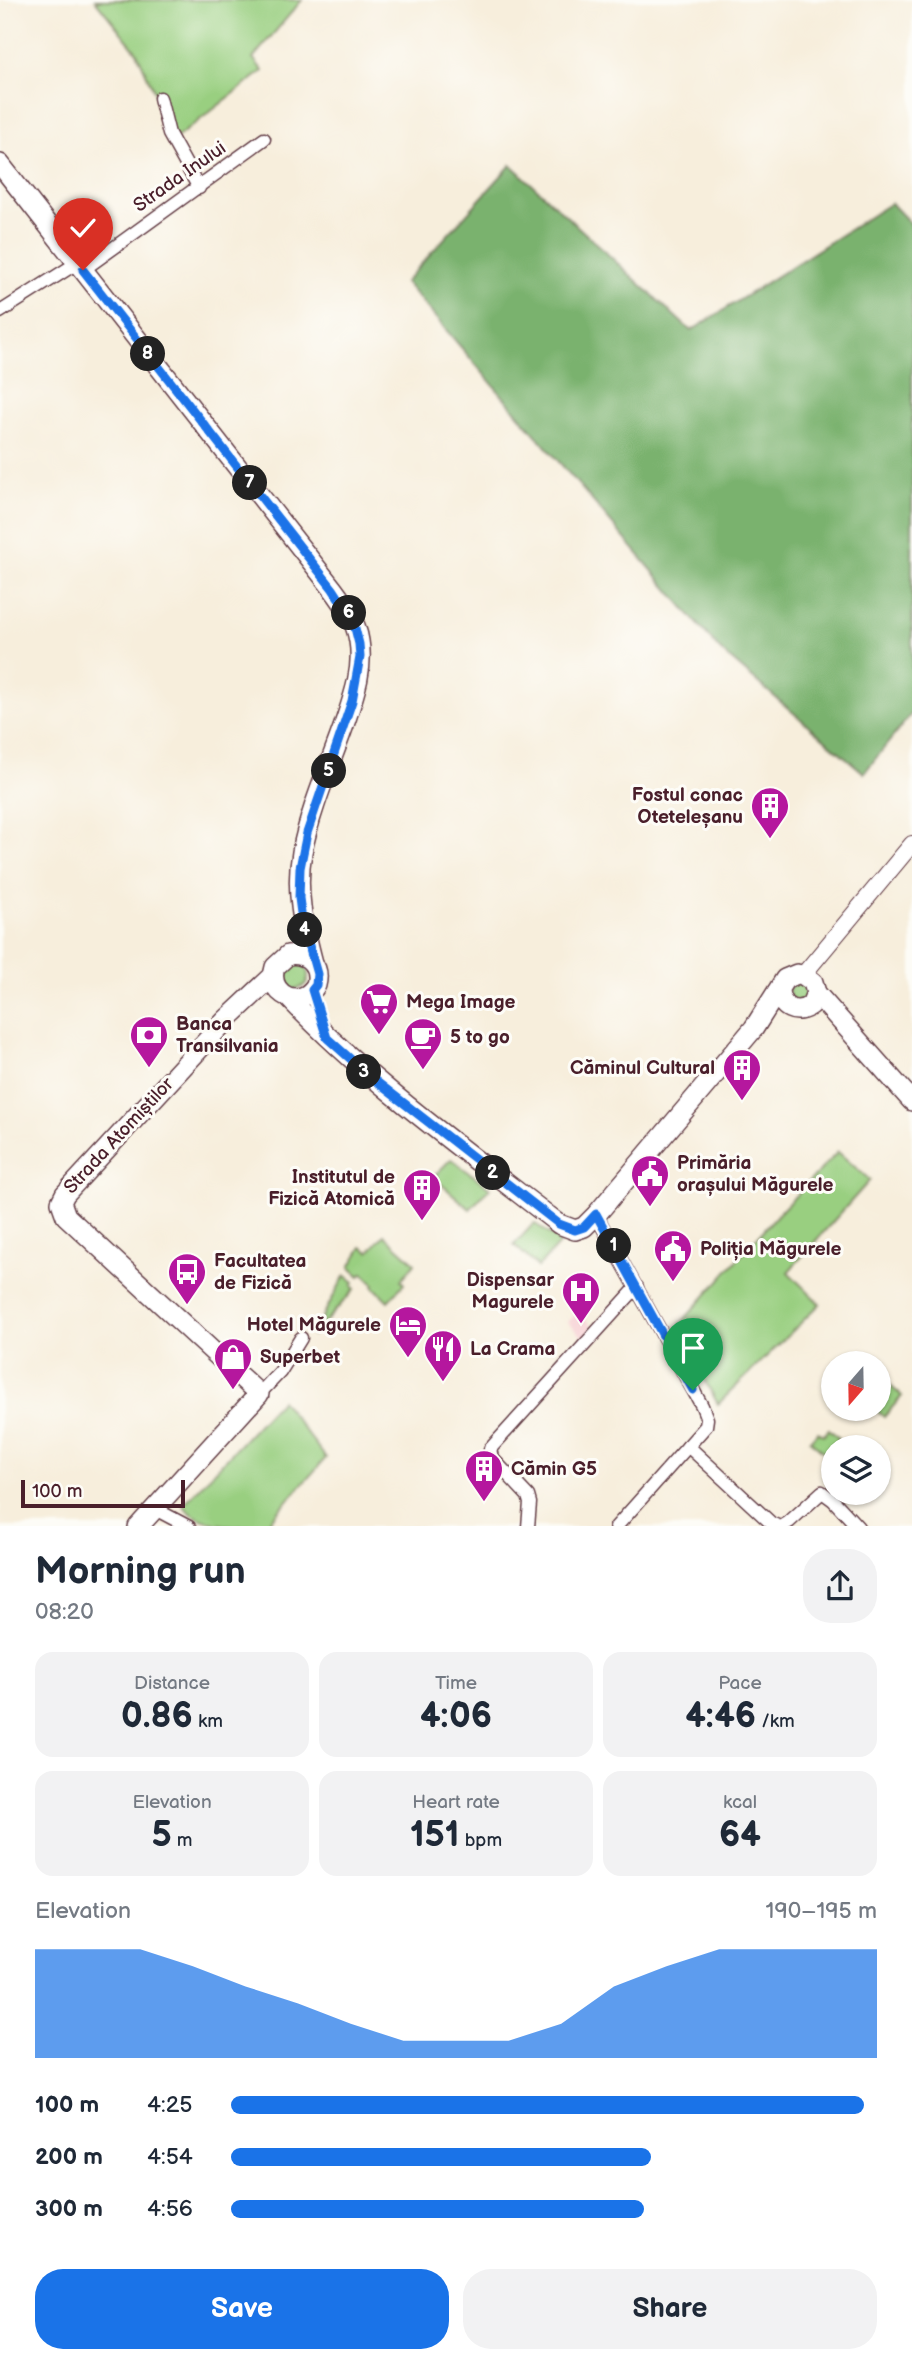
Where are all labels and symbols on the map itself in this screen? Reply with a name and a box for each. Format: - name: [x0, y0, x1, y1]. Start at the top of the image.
- street label: Strada Inului: [129, 137, 231, 217]
- pin: [53, 198, 113, 270]
- pin: 8: [130, 336, 166, 372]
- pin: 7: [232, 466, 268, 500]
- pin: 6: [332, 596, 366, 630]
- pin: 5: [312, 754, 346, 788]
- place label: Fostul conac Oteteleșanu: [632, 784, 743, 829]
- building icon: Fostul conac Oteteleșanu: [749, 785, 791, 840]
- pin: 4: [288, 912, 322, 948]
- supermarket icon: Mega Image: [358, 981, 400, 1036]
- place label: Mega Image: [406, 991, 515, 1014]
- place label: Banca Transilvania: [176, 1013, 279, 1058]
- bank icon: Banca Transilvania: [128, 1014, 170, 1069]
- cafe icon: 5 to go: [402, 1016, 444, 1071]
- place label: 5 to go: [450, 1026, 510, 1049]
- building icon: Căminul Cultural: [721, 1047, 763, 1102]
- pin: 3: [346, 1054, 382, 1090]
- place label: Căminul Cultural: [570, 1057, 715, 1080]
- street label: Strada Atomiștilor: [59, 1072, 180, 1199]
- place label: Primăria orașului Măgurele: [677, 1152, 834, 1197]
- public building icon: Primăria orașului Măgurele: [629, 1153, 671, 1208]
- pin: 2: [476, 1156, 510, 1190]
- place label: Institutul de Fizică Atomică: [268, 1166, 395, 1211]
- building icon: Institutul de Fizică Atomică: [401, 1167, 443, 1222]
- pin: 1: [596, 1228, 632, 1264]
- public building icon: Poliția Măgurele: [652, 1228, 694, 1283]
- place label: Poliția Măgurele: [700, 1238, 841, 1261]
- place label: Facultatea de Fizică: [214, 1250, 307, 1295]
- bus stop icon: Facultatea de Fizică: [166, 1251, 208, 1306]
- place label: Dispensar Magurele: [467, 1269, 554, 1314]
- hospital icon: Dispensar Magurele: [560, 1270, 602, 1325]
- hotel icon: Hotel Măgurele: [387, 1304, 429, 1359]
- place label: Hotel Măgurele: [247, 1314, 381, 1337]
- pin: [663, 1318, 723, 1390]
- restaurant icon: La Crama: [422, 1328, 464, 1383]
- shop icon: Superbet: [212, 1336, 254, 1391]
- place label: La Crama: [470, 1338, 555, 1361]
- place label: Superbet: [260, 1346, 341, 1369]
- north arrow: [821, 1351, 891, 1421]
- building icon: Cămin G5: [463, 1448, 505, 1503]
- place label: Cămin G5: [511, 1458, 597, 1481]
- scale bar: [21, 1478, 186, 1509]

